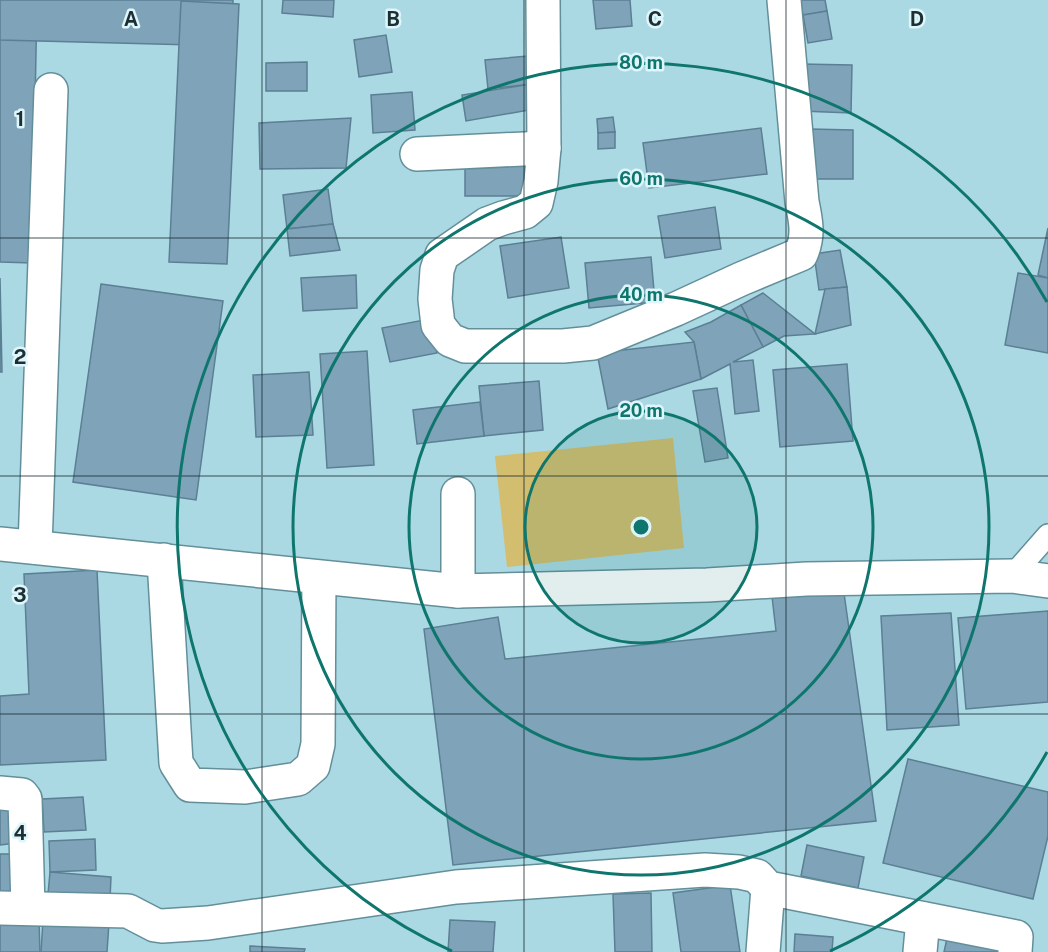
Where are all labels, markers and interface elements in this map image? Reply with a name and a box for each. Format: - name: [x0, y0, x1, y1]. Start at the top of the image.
- text: A: [124, 7, 138, 31]
- text: B: [386, 7, 400, 31]
- text: C: [648, 7, 662, 31]
- text: D: [910, 7, 924, 31]
- text: 80 m: [619, 52, 663, 73]
- text: 1: [16, 107, 24, 131]
- text: 60 m: [619, 168, 663, 189]
- text: 40 m: [619, 284, 663, 305]
- text: 2: [14, 345, 26, 369]
- text: 20 m: [619, 400, 663, 421]
- centre of rings: [631, 517, 651, 537]
- text: 3: [13, 583, 27, 607]
- text: 4: [13, 821, 27, 845]

